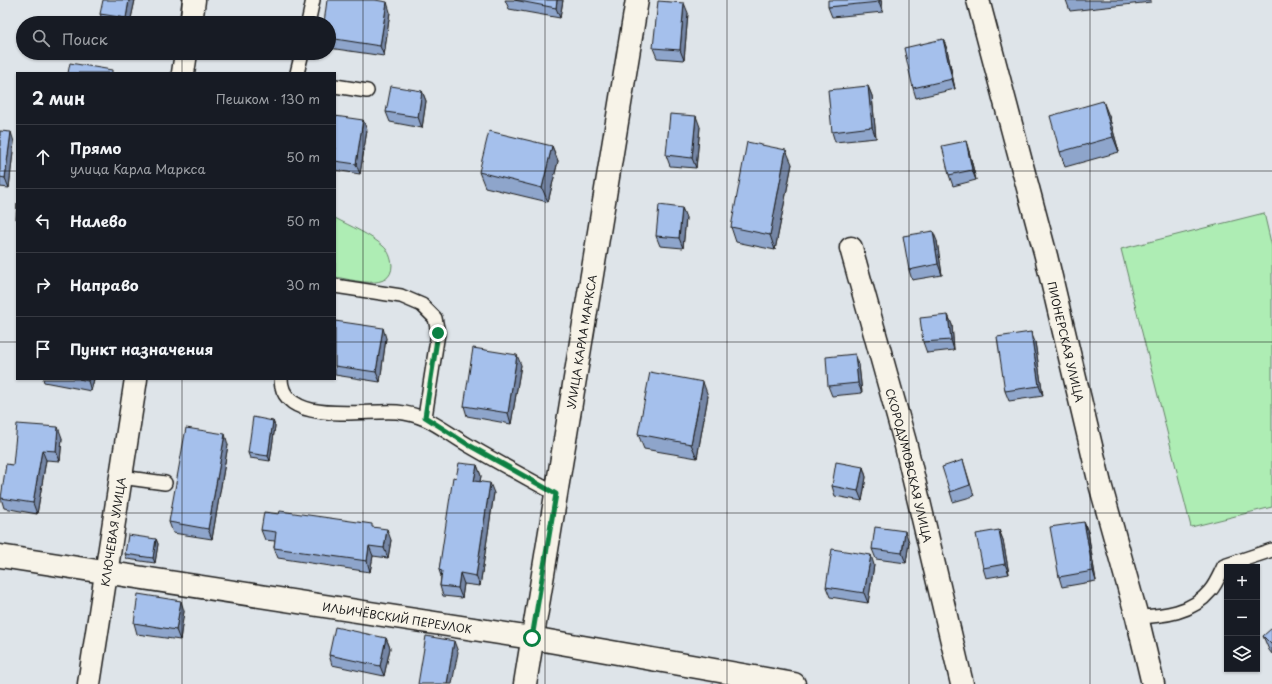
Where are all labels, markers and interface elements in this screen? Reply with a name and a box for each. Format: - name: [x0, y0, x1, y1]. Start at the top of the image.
- search box: [16, 16, 336, 60]
- icon: search: [30, 27, 52, 49]
- text: Поиск: [62, 27, 108, 50]
- text: 2 мин: [32, 85, 85, 111]
- text: Пешком · 130 m: [216, 89, 320, 108]
- text: Прямо: [70, 136, 121, 159]
- icon: ahead: [32, 146, 54, 168]
- text: 50 m: [286, 147, 320, 166]
- text: улица Карла Маркса: [70, 159, 206, 178]
- text: Налево: [70, 209, 127, 232]
- icon: left: [32, 210, 54, 232]
- text: 50 m: [286, 211, 320, 230]
- text: Направо: [70, 273, 139, 296]
- street label: УЛИЦА КАРЛА МАРКСА: [562, 273, 600, 410]
- icon: right: [32, 274, 54, 296]
- text: 30 m: [286, 275, 320, 294]
- street label: ПИОНЕРСКАЯ УЛИЦА: [1044, 280, 1089, 404]
- route end: [429, 324, 447, 342]
- text: Пункт назначения: [70, 337, 213, 360]
- icon: arrive: [32, 338, 54, 360]
- street label: СКОРОДУМОВСКАЯ УЛИЦА: [882, 386, 937, 545]
- street label: КЛЮЧЕВАЯ УЛИЦА: [96, 475, 129, 588]
- map controls: [1224, 564, 1260, 672]
- button: +: [1224, 564, 1260, 600]
- street label: ИЛЬИЧЁВСКИЙ ПЕРЕУЛОК: [322, 597, 473, 637]
- button: −: [1224, 600, 1260, 636]
- route start: [523, 629, 541, 647]
- button: layers: [1224, 636, 1260, 672]

